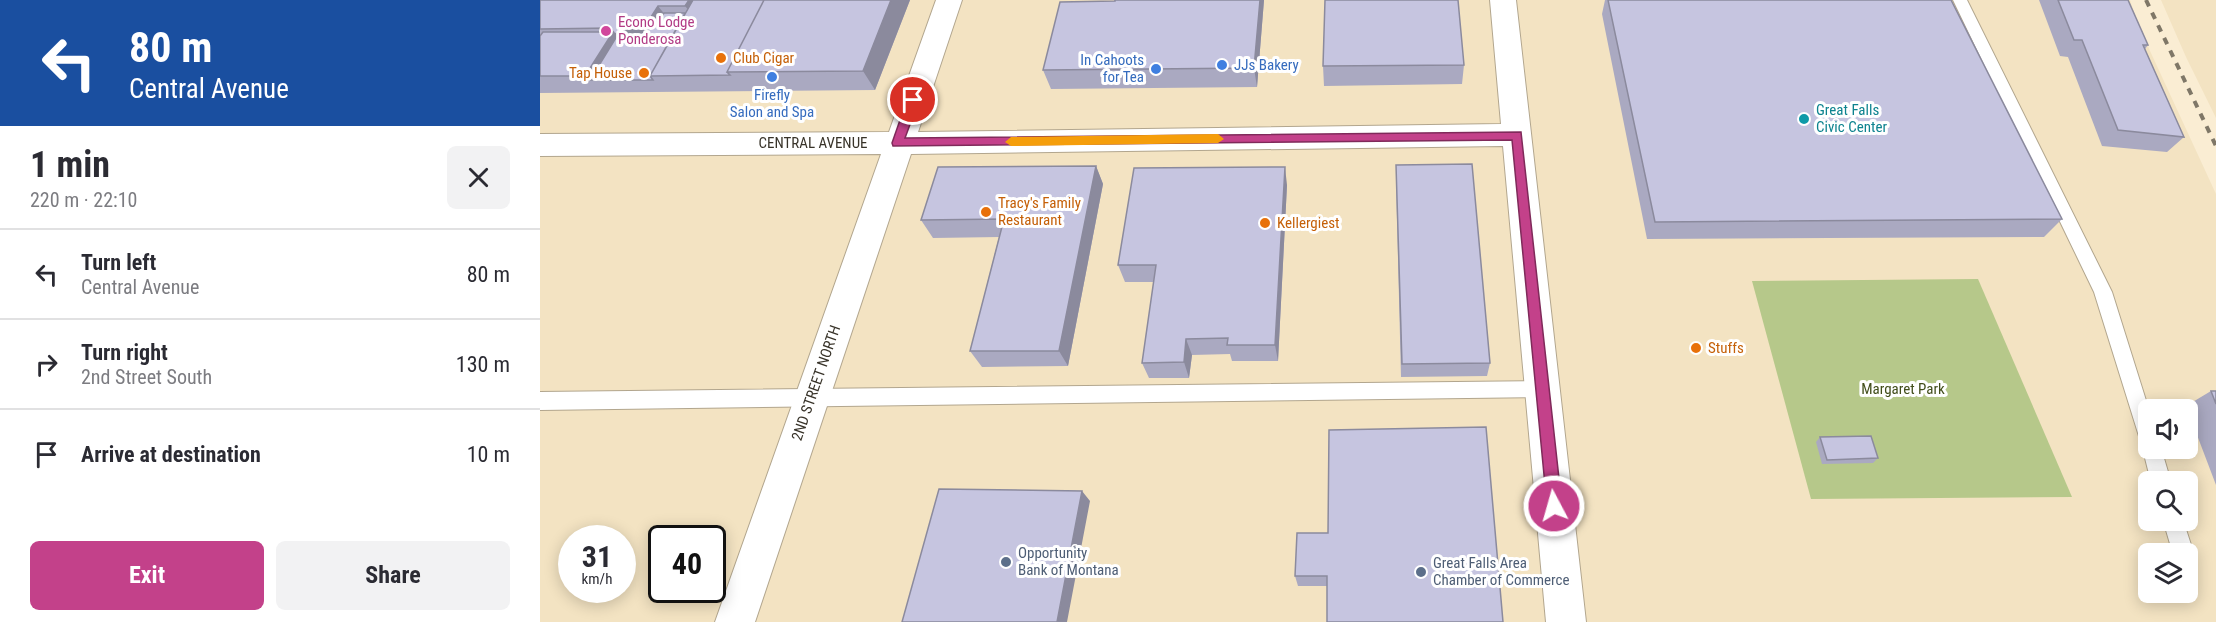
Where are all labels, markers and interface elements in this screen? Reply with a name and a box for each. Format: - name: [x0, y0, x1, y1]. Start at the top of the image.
- place label: Econo Lodge Ponderosa: [618, 13, 695, 48]
- text: 80 m: [129, 23, 212, 72]
- icon: left: [30, 24, 108, 102]
- marker: Econo Lodge Ponderosa: [599, 24, 613, 38]
- place label: Club Cigar: [733, 49, 795, 67]
- marker: Club Cigar: [714, 51, 728, 65]
- place label: In Cahoots for Tea: [1080, 51, 1144, 86]
- place label: JJs Bakery: [1234, 56, 1299, 74]
- marker: JJs Bakery: [1215, 58, 1229, 72]
- marker: In Cahoots for Tea: [1149, 62, 1163, 76]
- place label: Tap House: [569, 64, 632, 82]
- marker: Tap House: [637, 66, 651, 80]
- marker: Firefly Salon and Spa: [765, 70, 779, 84]
- text: Central Avenue: [129, 73, 289, 105]
- pin: [887, 74, 938, 125]
- icon: arrive: [896, 83, 929, 116]
- place label: Firefly Salon and Spa: [730, 86, 814, 121]
- place label: Great Falls Civic Center: [1816, 101, 1887, 136]
- marker: Great Falls Civic Center: [1797, 112, 1811, 126]
- street label: CENTRAL AVENUE: [758, 134, 868, 152]
- text: 1 min: [30, 144, 110, 186]
- button: close: [447, 146, 510, 209]
- text: 220 m · 22:10: [30, 188, 137, 212]
- place label: Tracy's Family Restaurant: [998, 194, 1081, 229]
- marker: Tracy's Family Restaurant: [979, 205, 993, 219]
- place label: Kellergiest: [1277, 214, 1340, 232]
- marker: Kellergiest: [1258, 216, 1272, 230]
- text: Turn left: [81, 250, 156, 275]
- icon: left: [30, 258, 63, 291]
- text: 80 m: [467, 262, 510, 287]
- text: Central Avenue: [81, 275, 199, 299]
- street label: 2ND STREET NORTH: [788, 323, 844, 443]
- place label: Stuffs: [1708, 339, 1744, 357]
- text: Turn right: [81, 340, 168, 365]
- marker: Stuffs: [1689, 341, 1703, 355]
- icon: right: [30, 348, 63, 381]
- text: 130 m: [456, 352, 510, 377]
- text: 2nd Street South: [81, 365, 212, 389]
- park label: Margaret Park: [1861, 380, 1945, 398]
- map controls: [2138, 399, 2198, 603]
- button: sound: [2138, 399, 2198, 459]
- icon: arrive: [30, 438, 63, 471]
- text: Arrive at destination: [81, 442, 261, 467]
- text: 10 m: [467, 442, 510, 467]
- button: search: [2138, 471, 2198, 531]
- position arrow: [1522, 474, 1586, 538]
- speed limit sign: 40: [648, 525, 726, 603]
- text: 31: [582, 539, 612, 574]
- button: Exit: [30, 541, 264, 610]
- button: Share: [276, 541, 510, 610]
- button: layers: [2138, 543, 2198, 603]
- place label: Opportunity Bank of Montana: [1018, 544, 1119, 579]
- place label: Great Falls Area Chamber of Commerce: [1433, 554, 1569, 589]
- marker: Opportunity Bank of Montana: [999, 555, 1013, 569]
- marker: Great Falls Area Chamber of Commerce: [1414, 565, 1428, 579]
- text: km/h: [582, 570, 612, 588]

